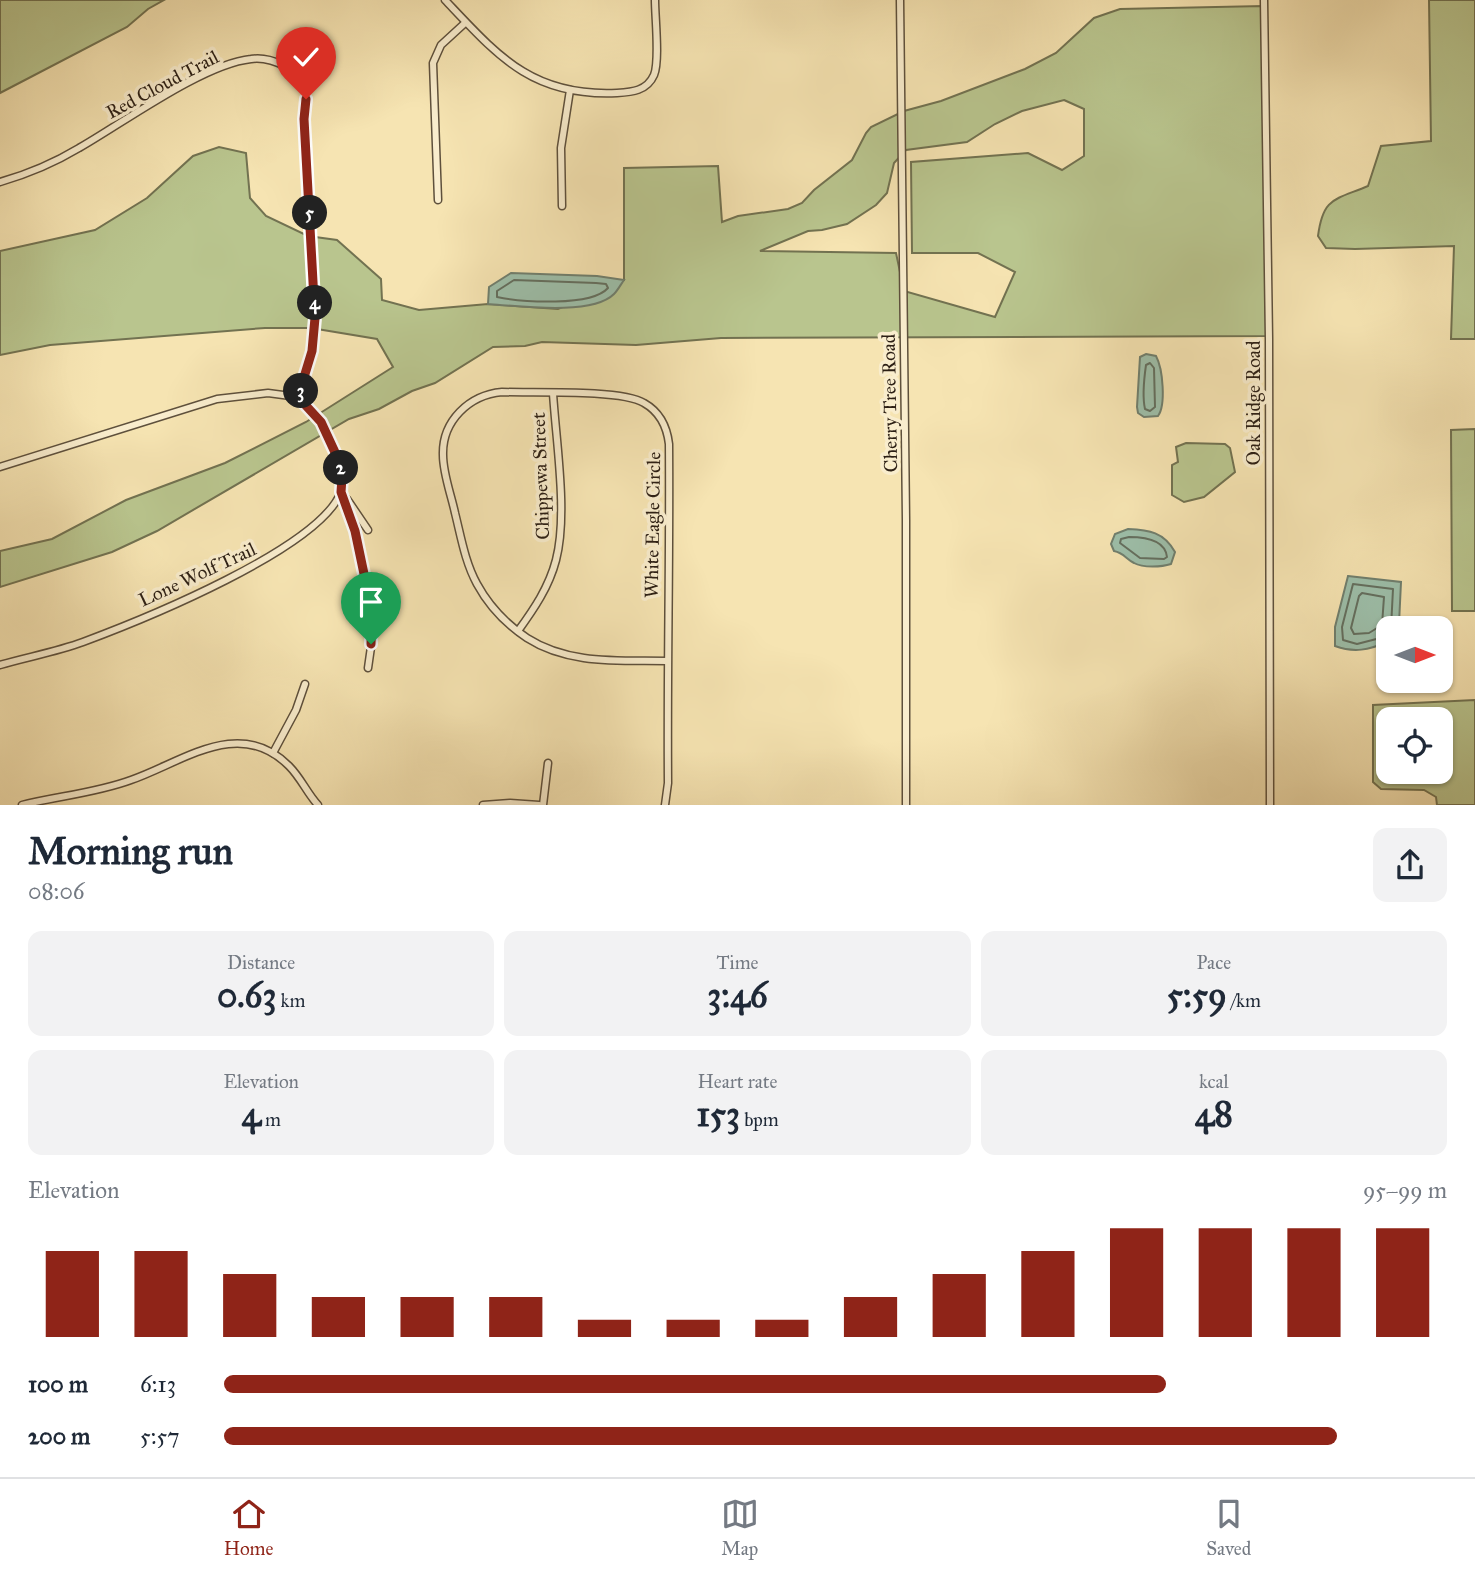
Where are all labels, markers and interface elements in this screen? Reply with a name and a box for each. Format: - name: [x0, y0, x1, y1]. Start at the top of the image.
- pin: [276, 27, 336, 99]
- icon: check: [287, 38, 325, 76]
- street label: Red Cloud Trail: [102, 45, 223, 124]
- pin: 5: [292, 196, 328, 230]
- text: 5: [305, 201, 314, 224]
- pin: 4: [298, 286, 332, 320]
- text: 4: [309, 291, 320, 314]
- street label: Cherry Tree Road: [877, 333, 902, 472]
- street label: Oak Ridge Road: [1242, 340, 1266, 465]
- pin: 3: [284, 374, 318, 408]
- text: 3: [297, 379, 304, 402]
- street label: Chippewa Street: [527, 412, 554, 540]
- pin: 2: [324, 450, 358, 486]
- street label: White Eagle Circle: [640, 452, 666, 598]
- text: 2: [336, 456, 345, 479]
- street label: Lone Wolf Trail: [135, 537, 260, 612]
- pin: [341, 572, 401, 644]
- icon: arrive: [352, 583, 390, 621]
- north arrow: [1376, 616, 1452, 693]
- map controls: [1376, 616, 1453, 784]
- button: locate: [1376, 707, 1453, 784]
- text: Morning run: [28, 828, 233, 874]
- button: share: [1373, 828, 1447, 902]
- text: 08:06: [28, 877, 85, 905]
- text: Distance: [227, 951, 295, 974]
- text: Time: [716, 951, 759, 974]
- text: Pace: [1197, 951, 1231, 974]
- text: 0.63: [217, 974, 277, 1017]
- text: 3:46: [707, 974, 768, 1017]
- text: 5:59: [1167, 974, 1227, 1017]
- text: km: [277, 989, 305, 1012]
- text: /km: [1227, 989, 1261, 1012]
- text: Elevation: [223, 1070, 299, 1093]
- text: Heart rate: [698, 1070, 777, 1093]
- text: kcal: [1199, 1070, 1229, 1093]
- text: 4: [241, 1093, 261, 1136]
- text: 153: [696, 1093, 740, 1136]
- text: 48: [1195, 1093, 1233, 1136]
- text: m: [261, 1108, 281, 1131]
- text: bpm: [740, 1108, 779, 1131]
- text: Elevation: [28, 1176, 119, 1204]
- text: 95–99 m: [1363, 1176, 1447, 1204]
- text: 100 m: [28, 1370, 88, 1398]
- text: 6:13: [140, 1370, 176, 1398]
- text: 200 m: [28, 1422, 90, 1450]
- text: 5:57: [140, 1422, 179, 1450]
- tab: Home: [224, 1495, 273, 1560]
- tab: Map: [721, 1495, 759, 1560]
- tab: Saved: [1206, 1495, 1251, 1560]

